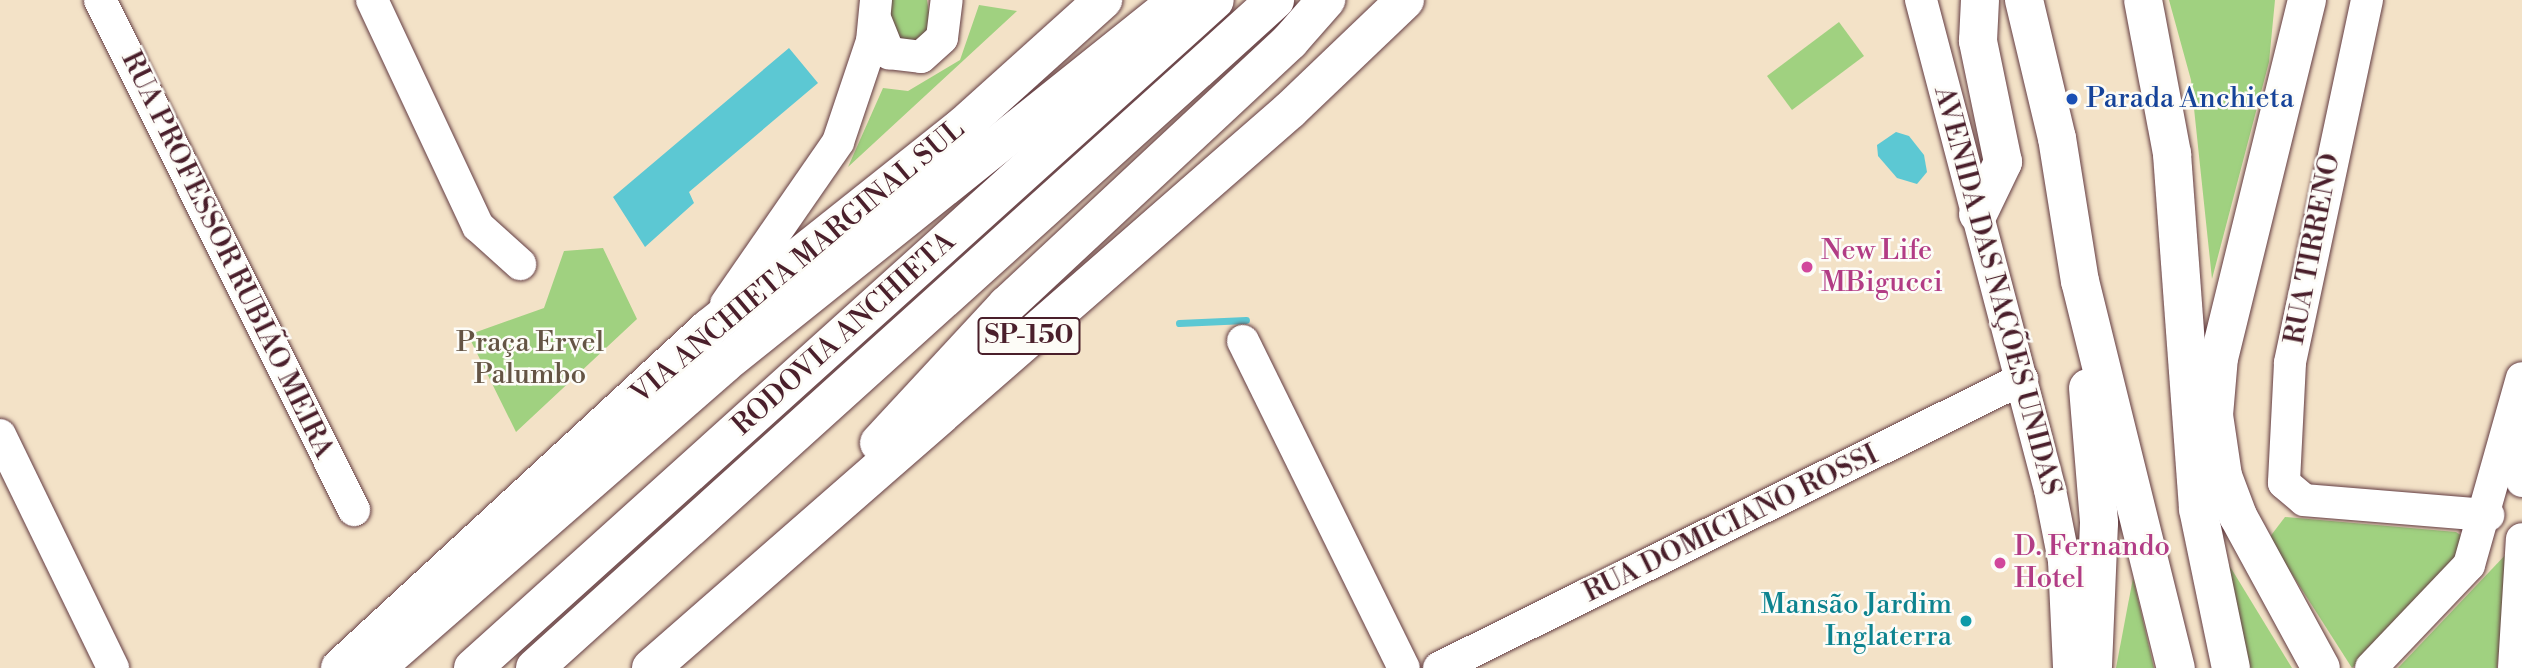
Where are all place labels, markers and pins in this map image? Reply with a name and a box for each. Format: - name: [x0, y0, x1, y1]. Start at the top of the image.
- place label: Parada Anchieta: [2086, 82, 2294, 116]
- marker: Parada Anchieta: [2064, 91, 2080, 107]
- place label: New Life MBigucci: [1821, 234, 1943, 300]
- marker: New Life MBigucci: [1799, 259, 1815, 275]
- place label: D. Fernando Hotel: [2014, 530, 2170, 596]
- marker: D. Fernando Hotel: [1992, 555, 2008, 571]
- place label: Mansão Jardim Inglaterra: [1761, 588, 1952, 654]
- marker: Mansão Jardim Inglaterra: [1958, 613, 1974, 629]

